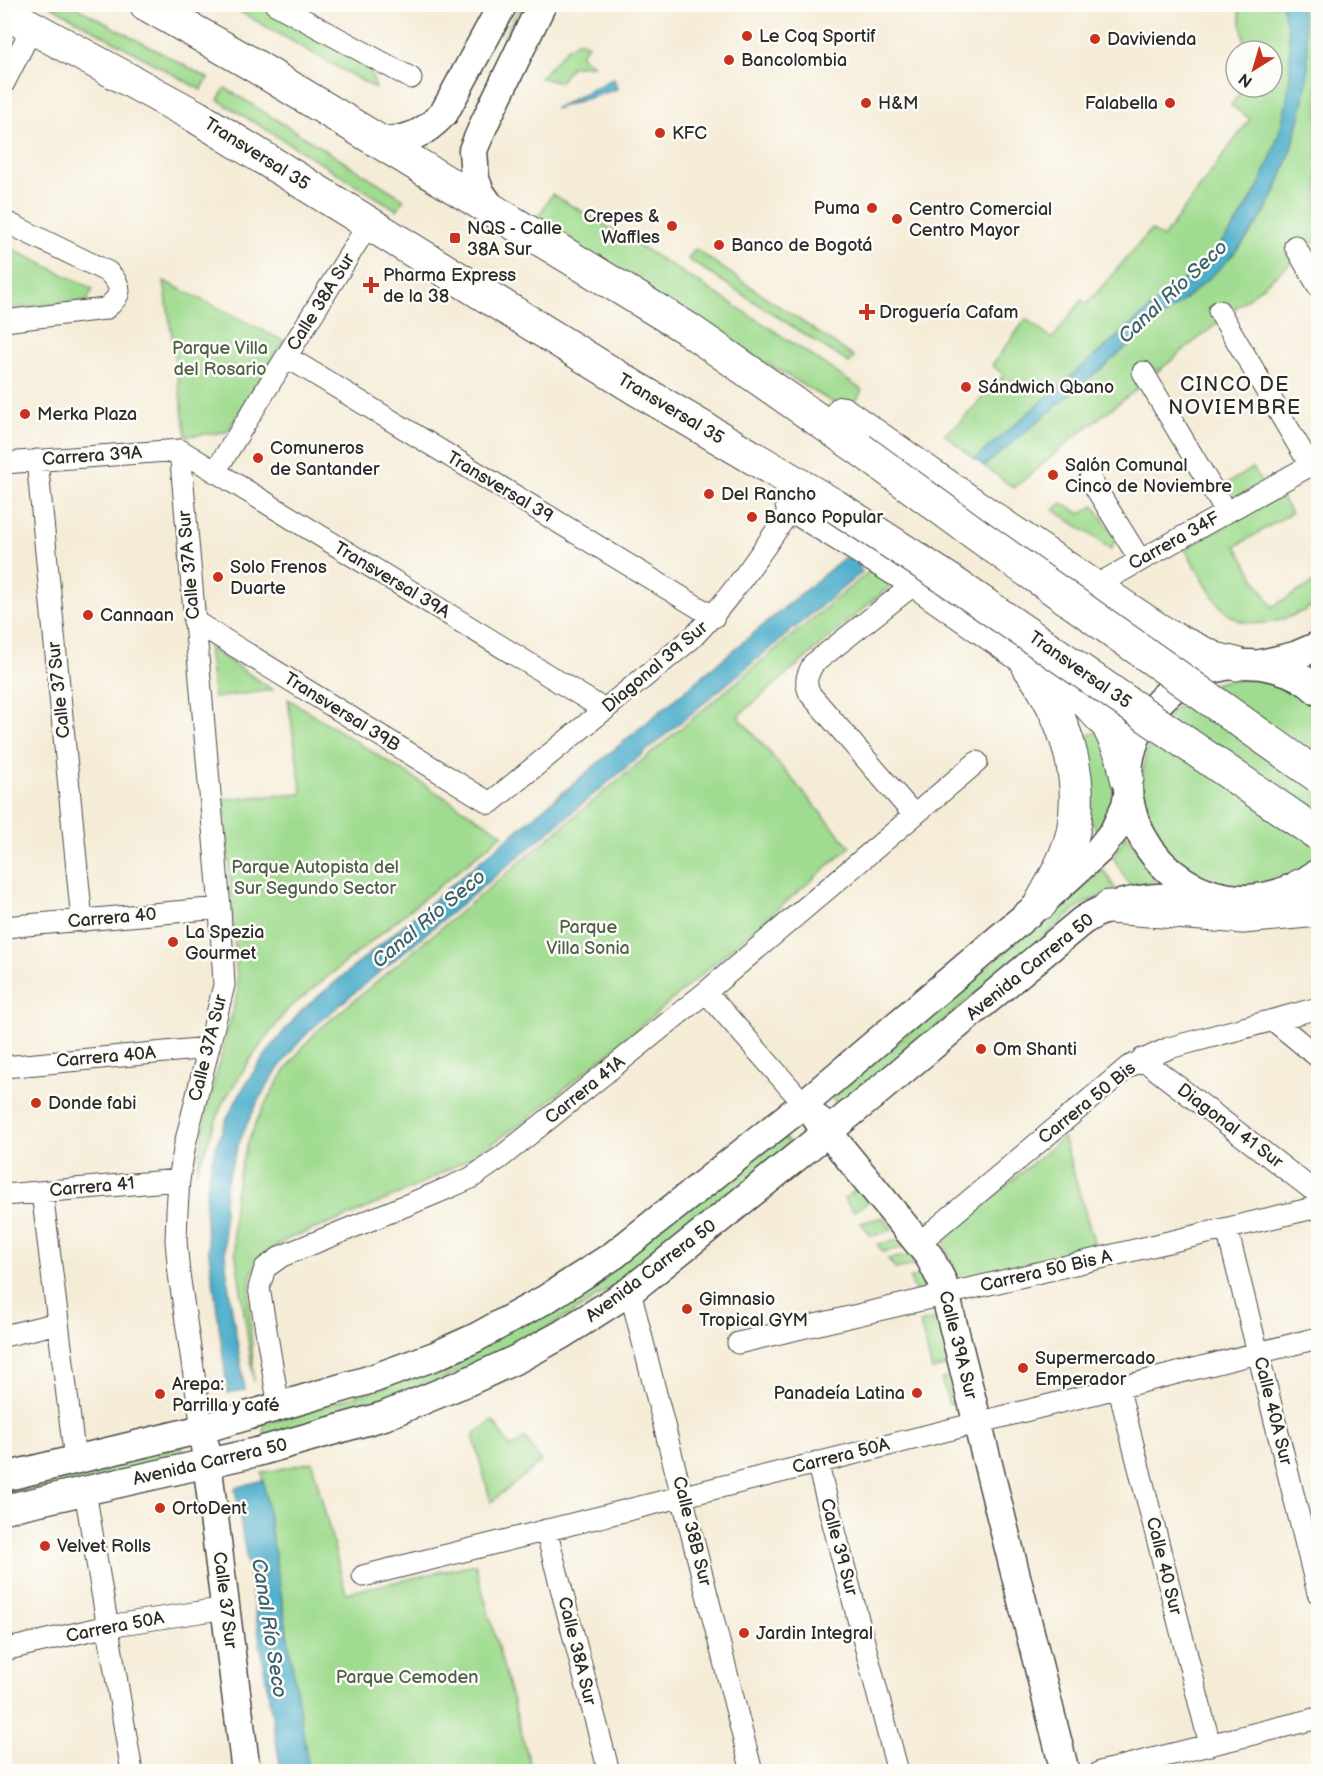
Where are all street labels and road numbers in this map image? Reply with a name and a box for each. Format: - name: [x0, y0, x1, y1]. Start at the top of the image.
- street label: Transversal 35: [200, 113, 314, 195]
- street label: Calle 38A Sur: [283, 249, 360, 355]
- street label: Transversal 35: [614, 369, 728, 449]
- street label: Carrera 39A: [41, 442, 143, 470]
- street label: Transversal 39: [443, 447, 557, 527]
- street label: Carrera 34F: [1125, 507, 1223, 574]
- street label: Calle 37A Sur: [174, 509, 204, 620]
- street label: Transversal 39A: [330, 537, 454, 623]
- street label: Diagonal 39 Sur: [598, 617, 712, 717]
- street label: Transversal 35: [1025, 627, 1135, 713]
- street label: Calle 37 Sur: [43, 640, 75, 739]
- street label: Transversal 39B: [280, 668, 404, 756]
- street label: Carrera 40: [67, 904, 157, 932]
- street label: Avenida Carrera 50: [962, 909, 1098, 1025]
- street label: Calle 37A Sur: [185, 992, 232, 1104]
- street label: Carrera 40A: [55, 1042, 157, 1072]
- street label: Carrera 41A: [541, 1051, 629, 1129]
- street label: Carrera 50 Bis: [1034, 1057, 1140, 1149]
- street label: Diagonal 41 Sur: [1173, 1079, 1288, 1173]
- street label: Carrera 41: [49, 1173, 135, 1201]
- street label: Avenida Carrera 50: [582, 1215, 720, 1327]
- street label: Carrera 50 Bis A: [978, 1246, 1114, 1296]
- street label: Calle 39A Sur: [934, 1289, 982, 1402]
- street label: Calle 40A Sur: [1249, 1355, 1297, 1468]
- street label: Avenida Carrera 50: [131, 1434, 289, 1490]
- street label: Carrera 50A: [790, 1434, 892, 1478]
- street label: Calle 38B Sur: [668, 1474, 716, 1588]
- street label: Calle 39 Sur: [816, 1496, 862, 1598]
- street label: Calle 40 Sur: [1142, 1515, 1186, 1617]
- street label: Calle 37 Sur: [209, 1550, 241, 1650]
- street label: Calle 38A Sur: [553, 1595, 601, 1708]
- street label: Carrera 50A: [64, 1607, 166, 1647]

